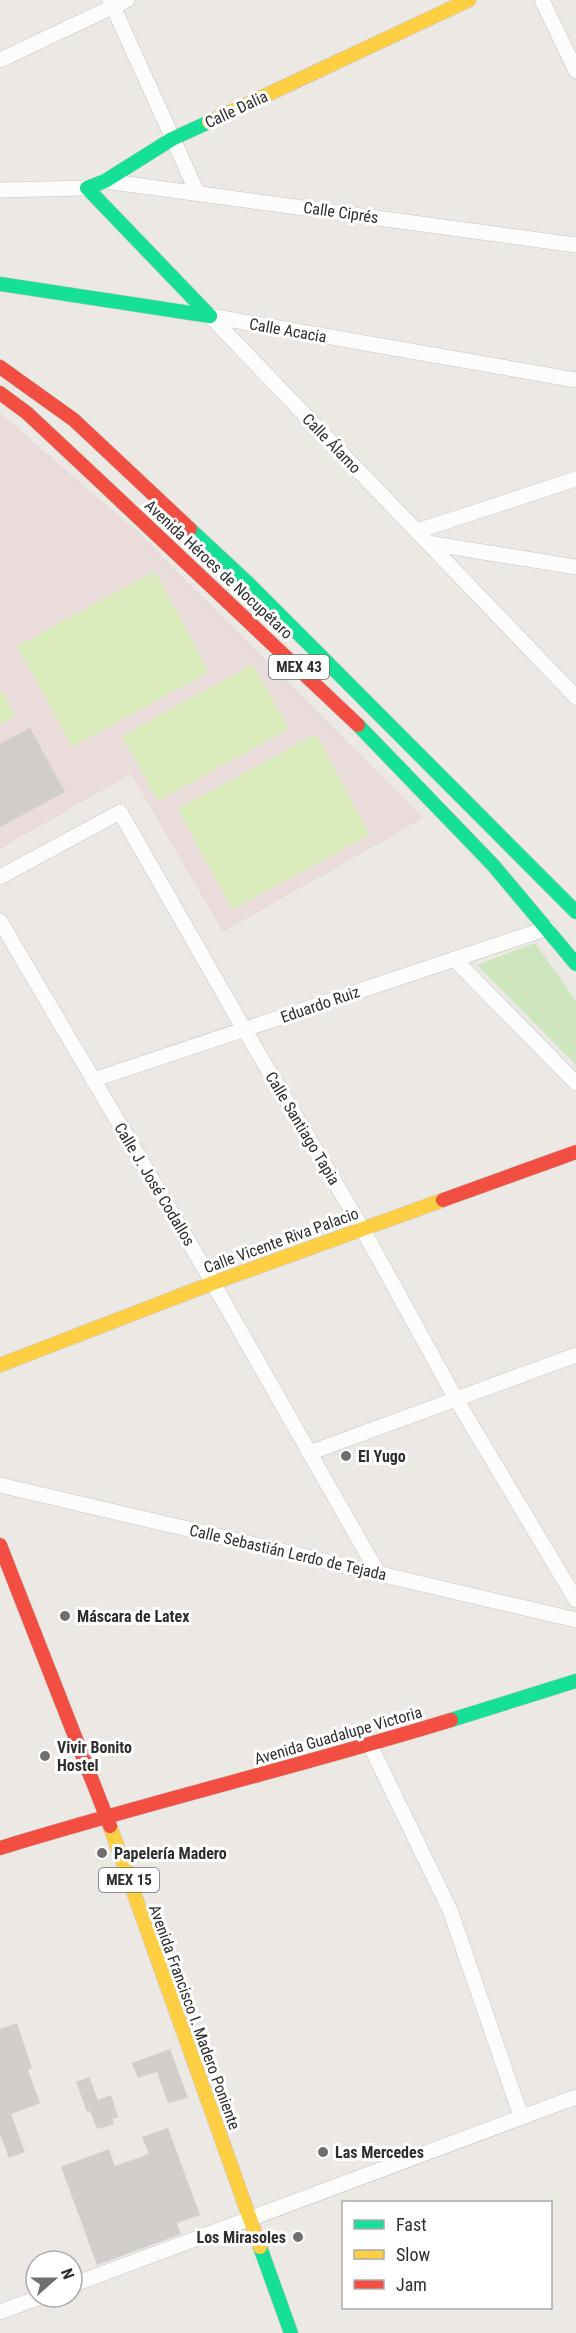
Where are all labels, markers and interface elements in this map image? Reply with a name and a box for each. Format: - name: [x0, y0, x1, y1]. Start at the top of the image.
- street label: Calle Dalia: [202, 87, 271, 132]
- street label: Calle Ciprés: [302, 198, 380, 227]
- street label: Calle Acacia: [248, 314, 328, 347]
- street label: Calle Álamo: [298, 409, 365, 477]
- street label: Avenida Héroes de Nocupétaro: [141, 496, 296, 643]
- road number: MEX 43: [269, 655, 329, 679]
- street label: Eduardo Ruiz: [278, 982, 362, 1027]
- street label: Calle Santiago Tapia: [261, 1068, 344, 1188]
- street label: Calle J. José Codallos: [110, 1119, 199, 1249]
- street label: Calle Vicente Riva Palacio: [201, 1204, 361, 1277]
- place label: El Yugo: [358, 1447, 406, 1466]
- marker: El Yugo: [339, 1449, 353, 1463]
- street label: Calle Sebastián Lerdo de Tejada: [188, 1521, 388, 1584]
- place label: Máscara de Latex: [77, 1607, 190, 1626]
- marker: Máscara de Latex: [58, 1609, 72, 1623]
- street label: Avenida Guadalupe Victoria: [252, 1702, 424, 1769]
- place label: Vivir Bonito Hostel: [57, 1738, 132, 1775]
- marker: Vivir Bonito Hostel: [38, 1749, 52, 1763]
- place label: Papelería Madero: [114, 1844, 227, 1863]
- marker: Papelería Madero: [95, 1846, 109, 1860]
- road number: MEX 15: [99, 1868, 159, 1892]
- street label: Avenida Francisco I. Madero Poniente: [145, 1902, 244, 2132]
- place label: Las Mercedes: [335, 2143, 424, 2162]
- marker: Las Mercedes: [316, 2145, 330, 2159]
- legend: [342, 2201, 552, 2309]
- text: Fast: [396, 2214, 427, 2235]
- place label: Los Mirasoles: [196, 2228, 286, 2247]
- marker: Los Mirasoles: [291, 2230, 305, 2244]
- text: Slow: [396, 2244, 431, 2265]
- north arrow: [24, 2249, 84, 2309]
- text: N: [57, 2266, 78, 2282]
- text: Jam: [396, 2274, 427, 2295]

